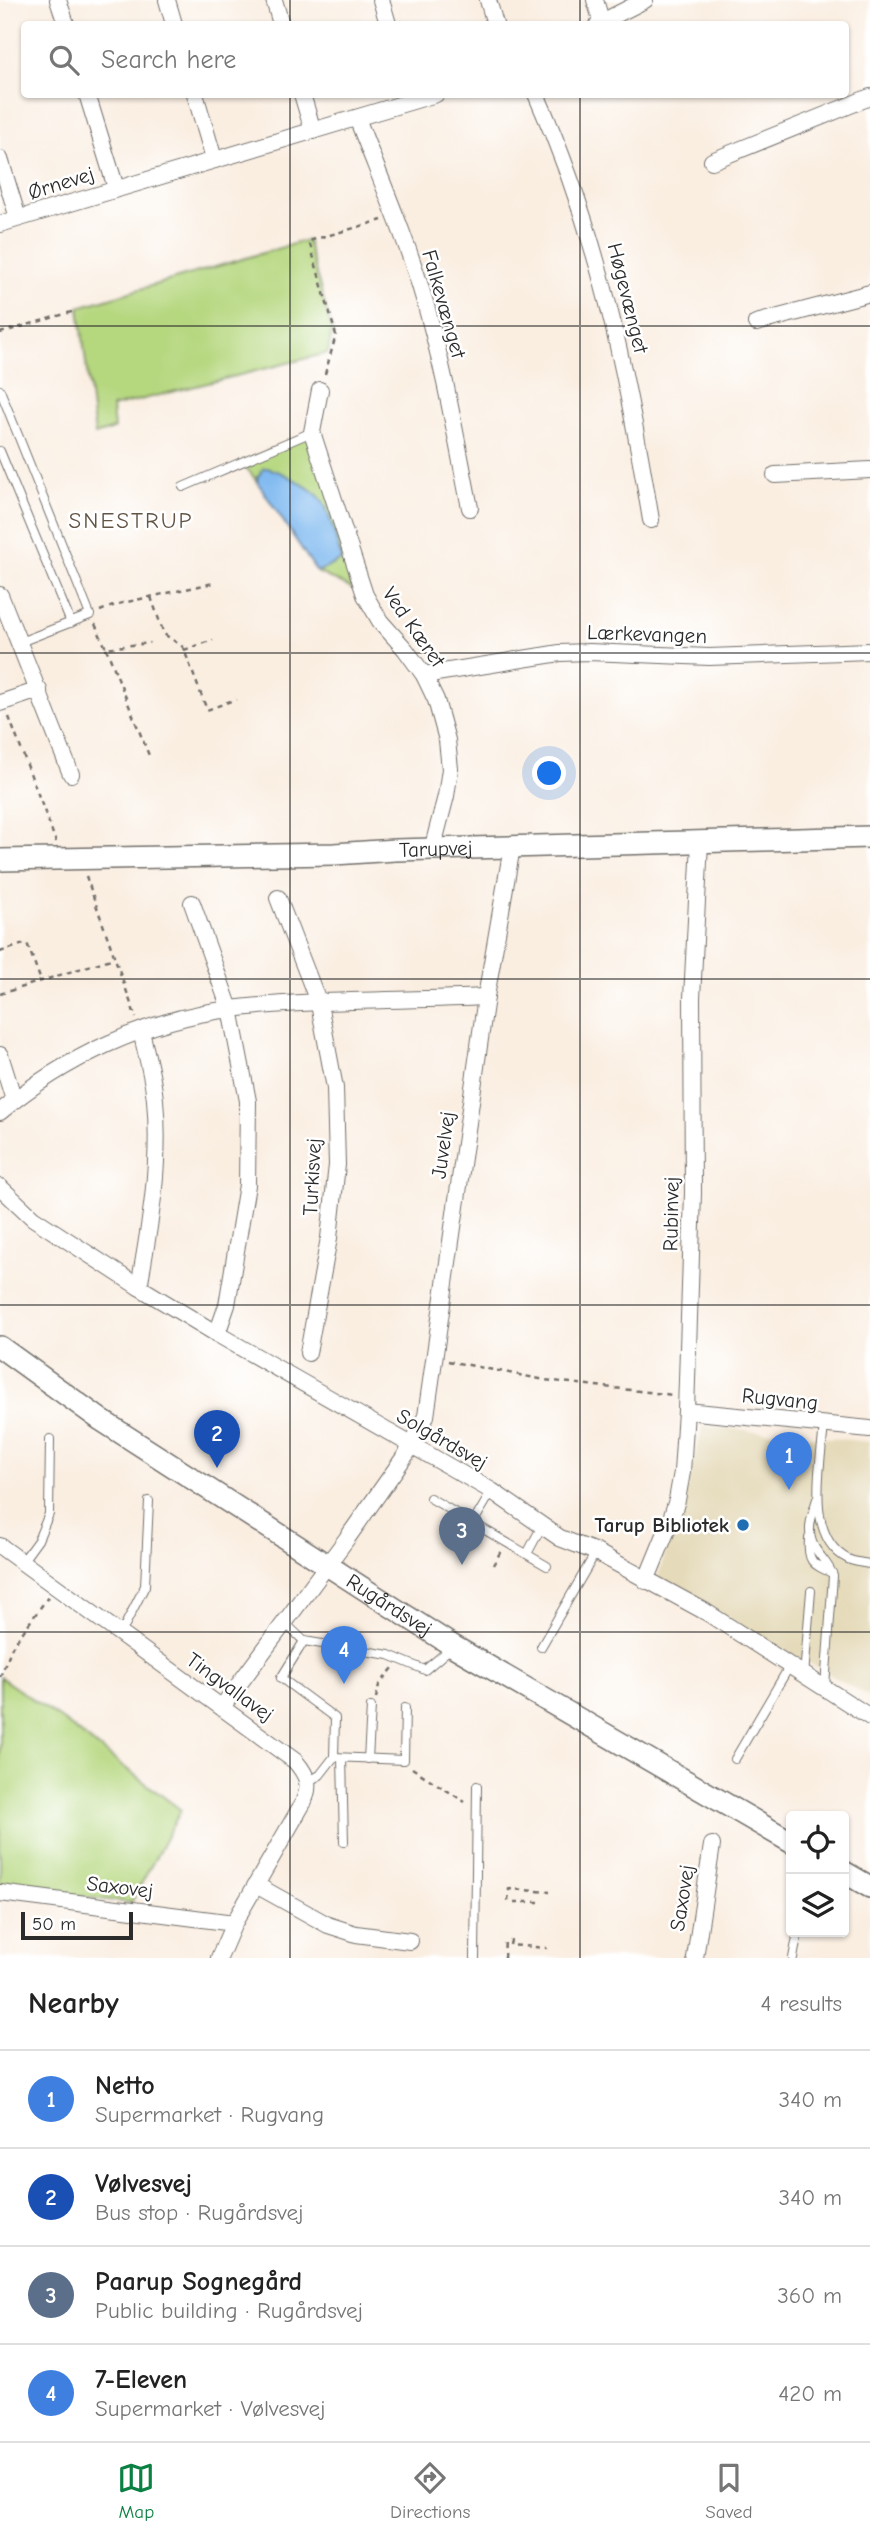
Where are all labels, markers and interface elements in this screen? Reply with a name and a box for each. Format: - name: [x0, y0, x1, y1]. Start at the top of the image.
- search box: [21, 21, 849, 98]
- icon: search: [45, 41, 83, 79]
- text: Search here: [101, 45, 236, 75]
- street label: Ørnevej: [25, 162, 97, 204]
- street label: Høgevænget: [603, 240, 654, 357]
- street label: Falkevænget: [417, 247, 471, 362]
- district label: SNESTRUP: [69, 507, 193, 534]
- street label: Ved Kæret: [378, 582, 451, 672]
- street label: Lærkevangen: [587, 620, 707, 648]
- your location: [532, 756, 566, 790]
- street label: Tarupvej: [399, 836, 473, 862]
- street label: Juvelvej: [426, 1110, 460, 1180]
- street label: Turkisvej: [298, 1138, 326, 1216]
- street label: Rubinvej: [658, 1176, 684, 1252]
- street label: Rugvang: [741, 1383, 819, 1415]
- street label: Solgårdsvej: [392, 1403, 492, 1475]
- pin: 2: [194, 1410, 240, 1468]
- pin: 1: [766, 1432, 812, 1490]
- pin: 3: [439, 1507, 485, 1565]
- place label: Tarup Bibliotek: [595, 1513, 730, 1537]
- marker: Tarup Bibliotek: [735, 1517, 751, 1533]
- street label: Rugårdsvej: [342, 1569, 436, 1641]
- pin: 4: [321, 1626, 367, 1684]
- street label: Tingvallavej: [182, 1647, 278, 1727]
- map controls: [786, 1811, 849, 1937]
- button: locate: [786, 1811, 849, 1874]
- street label: Saxovej: [665, 1863, 699, 1933]
- street label: Saxovej: [85, 1871, 155, 1903]
- button: layers: [786, 1874, 849, 1937]
- scale bar: [21, 1909, 133, 1941]
- text: 50 m: [32, 1913, 76, 1935]
- text: Nearby: [28, 1986, 119, 2021]
- text: 4 results: [760, 1990, 842, 2017]
- text: Netto: [95, 2071, 155, 2101]
- text: 1: [46, 2086, 56, 2113]
- text: 340 m: [779, 2086, 842, 2113]
- text: Supermarket · Rugvang: [95, 2101, 324, 2128]
- text: Vølvesvej: [95, 2169, 192, 2199]
- text: 2: [45, 2184, 57, 2211]
- text: 340 m: [779, 2184, 842, 2211]
- text: Bus stop · Rugårdsvej: [95, 2199, 303, 2226]
- text: Paarup Sognegård: [95, 2267, 302, 2297]
- text: 3: [45, 2282, 57, 2309]
- text: 360 m: [777, 2282, 842, 2309]
- text: Public building · Rugårdsvej: [95, 2297, 363, 2324]
- text: 7-Eleven: [95, 2365, 187, 2395]
- text: 4: [46, 2380, 56, 2407]
- text: 420 m: [778, 2380, 842, 2407]
- text: Supermarket · Vølvesvej: [95, 2395, 325, 2422]
- tab: Map: [117, 2459, 155, 2523]
- tab: Directions: [390, 2459, 470, 2523]
- tab: Saved: [705, 2459, 753, 2523]

